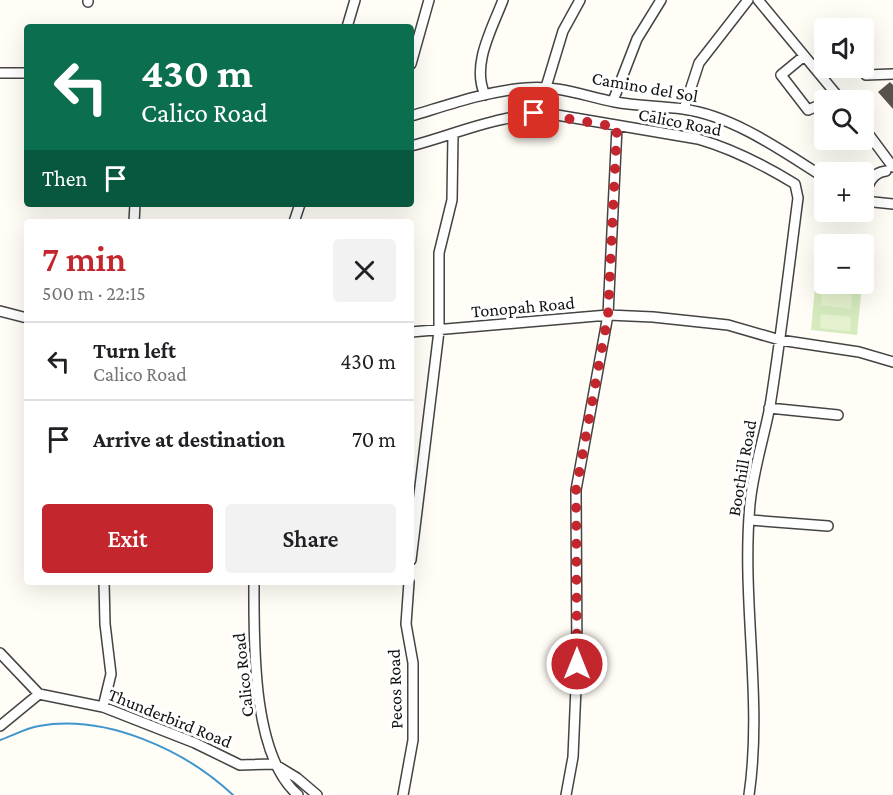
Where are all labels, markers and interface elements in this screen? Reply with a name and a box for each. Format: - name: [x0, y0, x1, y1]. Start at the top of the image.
- map controls: [814, 18, 874, 294]
- button: sound: [814, 18, 874, 78]
- icon: left: [42, 48, 120, 126]
- text: 430 m: [141, 49, 253, 96]
- street label: Camino del Sol: [590, 68, 700, 106]
- pin: [508, 87, 559, 138]
- button: search: [814, 90, 874, 150]
- icon: arrive: [517, 96, 550, 129]
- text: Calico Road: [141, 98, 268, 128]
- street label: Calico Road: [637, 104, 724, 140]
- icon: arrive: [99, 162, 132, 195]
- button: +: [814, 162, 874, 222]
- text: Then: [42, 166, 87, 191]
- button: −: [814, 234, 874, 294]
- text: 7 min: [42, 239, 126, 279]
- button: close: [333, 239, 396, 302]
- text: 500 m · 22:15: [42, 282, 146, 304]
- street label: Tonopah Road: [470, 292, 576, 321]
- text: Turn left: [93, 338, 176, 363]
- icon: left: [42, 345, 75, 378]
- text: 430 m: [340, 349, 396, 374]
- text: Calico Road: [93, 363, 187, 385]
- street label: Boothill Road: [724, 418, 760, 518]
- icon: arrive: [42, 423, 75, 456]
- text: Arrive at destination: [93, 427, 285, 452]
- text: 70 m: [352, 427, 396, 452]
- button: Exit: [42, 504, 213, 573]
- button: Share: [225, 504, 396, 573]
- street label: Calico Road: [229, 631, 257, 718]
- position arrow: [545, 632, 609, 696]
- street label: Pecos Road: [384, 648, 406, 729]
- street label: Thunderbird Road: [105, 684, 235, 752]

